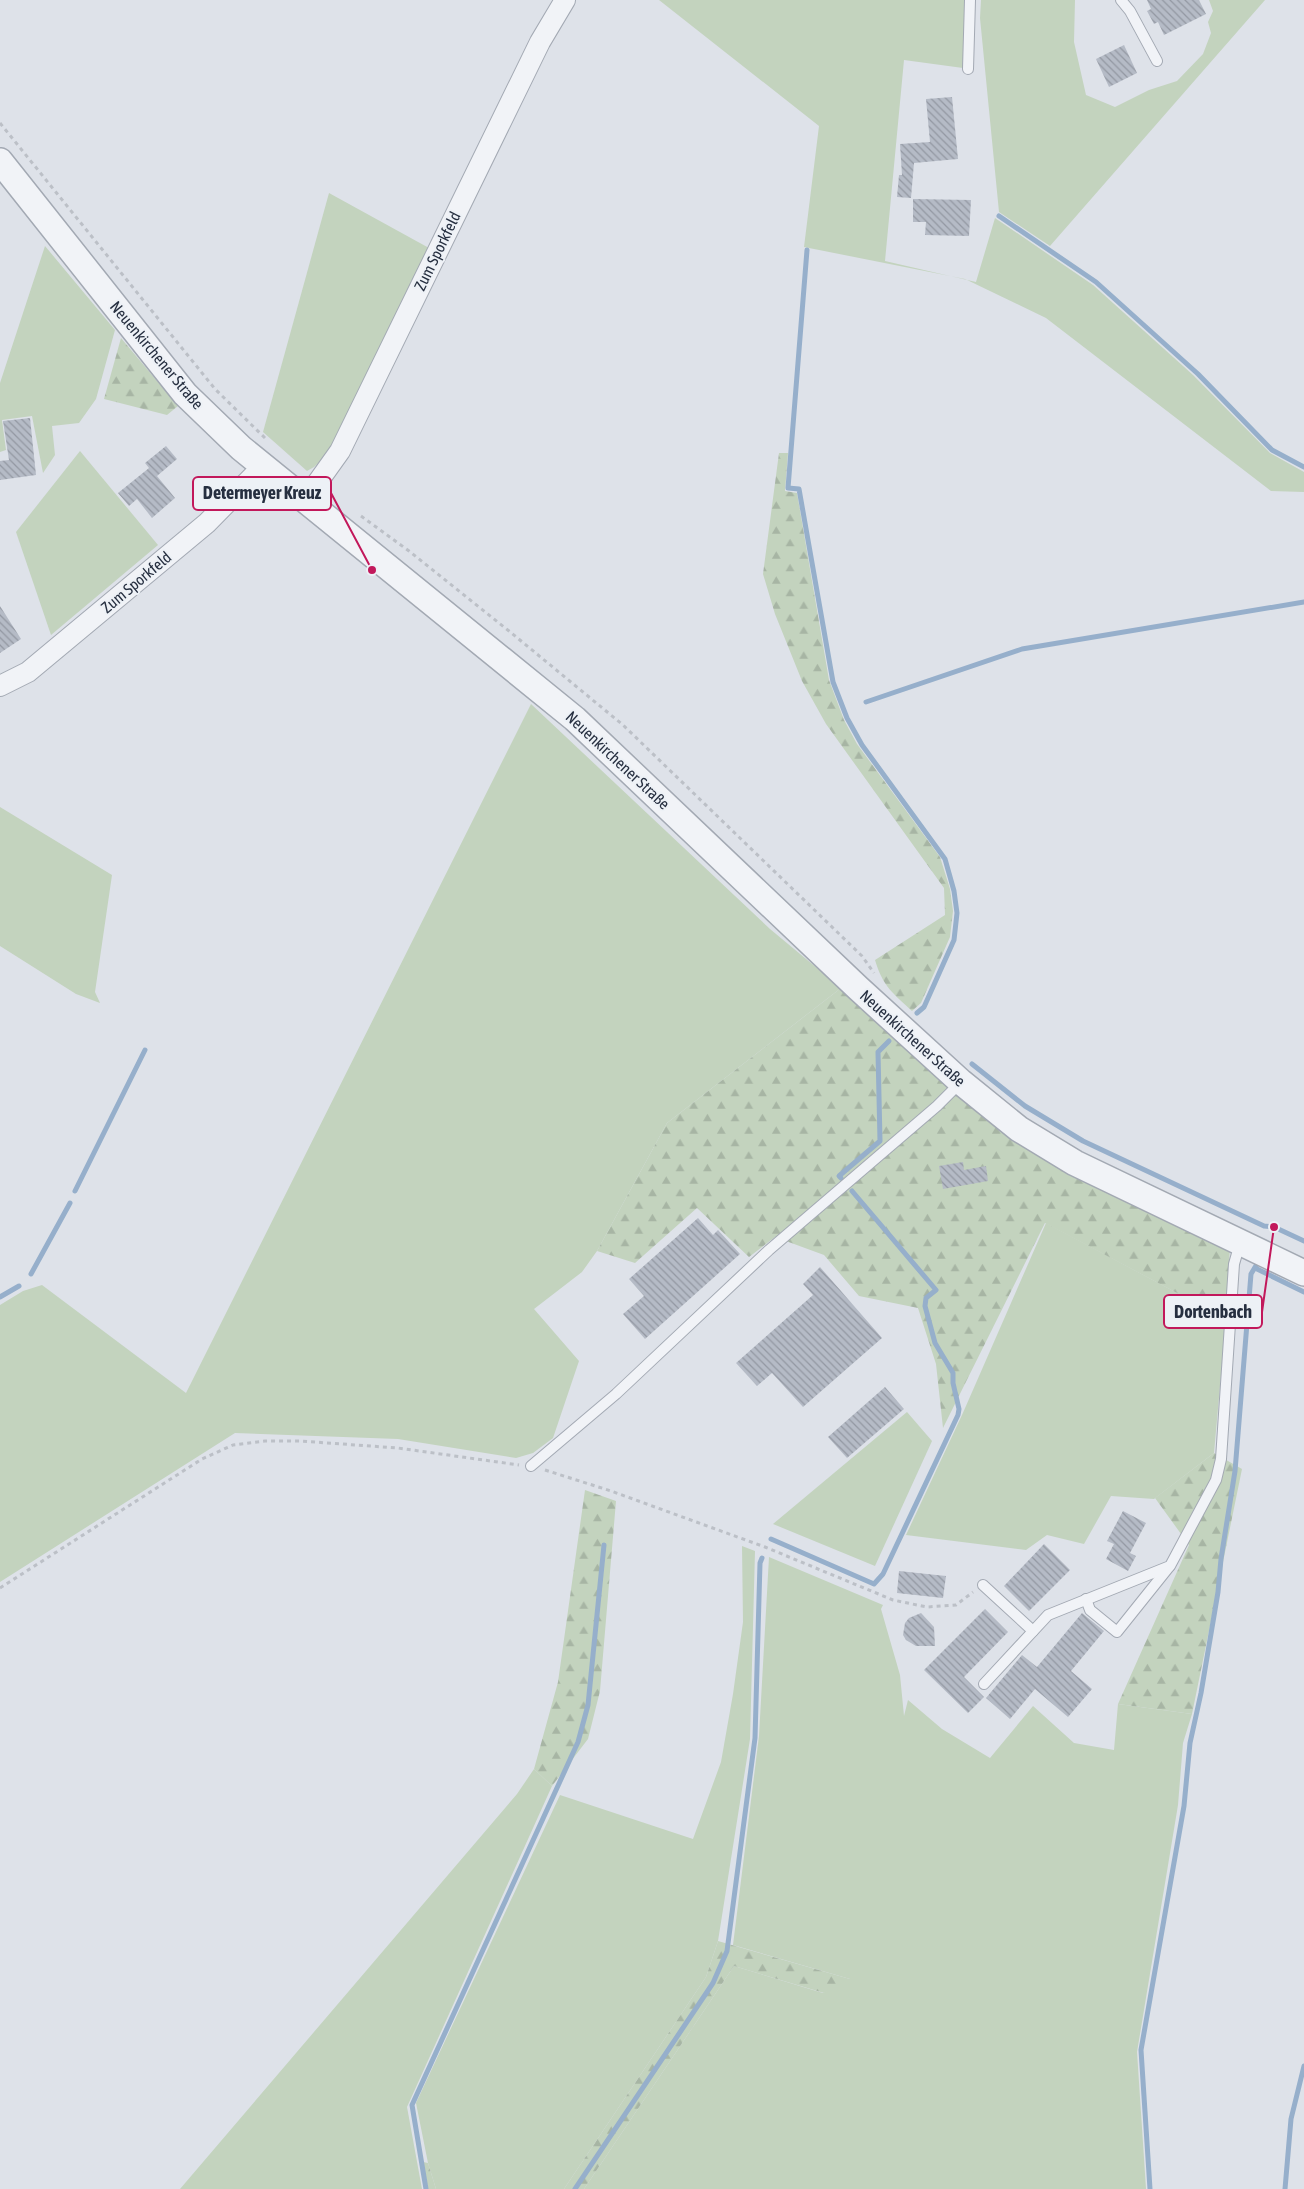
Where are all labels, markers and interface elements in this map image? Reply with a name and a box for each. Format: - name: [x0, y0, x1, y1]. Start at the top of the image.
- street label: Zum Sporkfeld: [410, 209, 465, 294]
- street label: Neuenkirchener Straße: [107, 297, 207, 413]
- callout: Determeyer Kreuz: [193, 477, 331, 510]
- text: Determeyer Kreuz: [203, 482, 322, 503]
- street label: Zum Sporkfeld: [97, 548, 175, 617]
- street label: Neuenkirchener Straße: [562, 707, 674, 813]
- street label: Neuenkirchener Straße: [857, 986, 969, 1090]
- callout: Dortenbach: [1164, 1295, 1262, 1328]
- text: Dortenbach: [1174, 1301, 1252, 1322]

